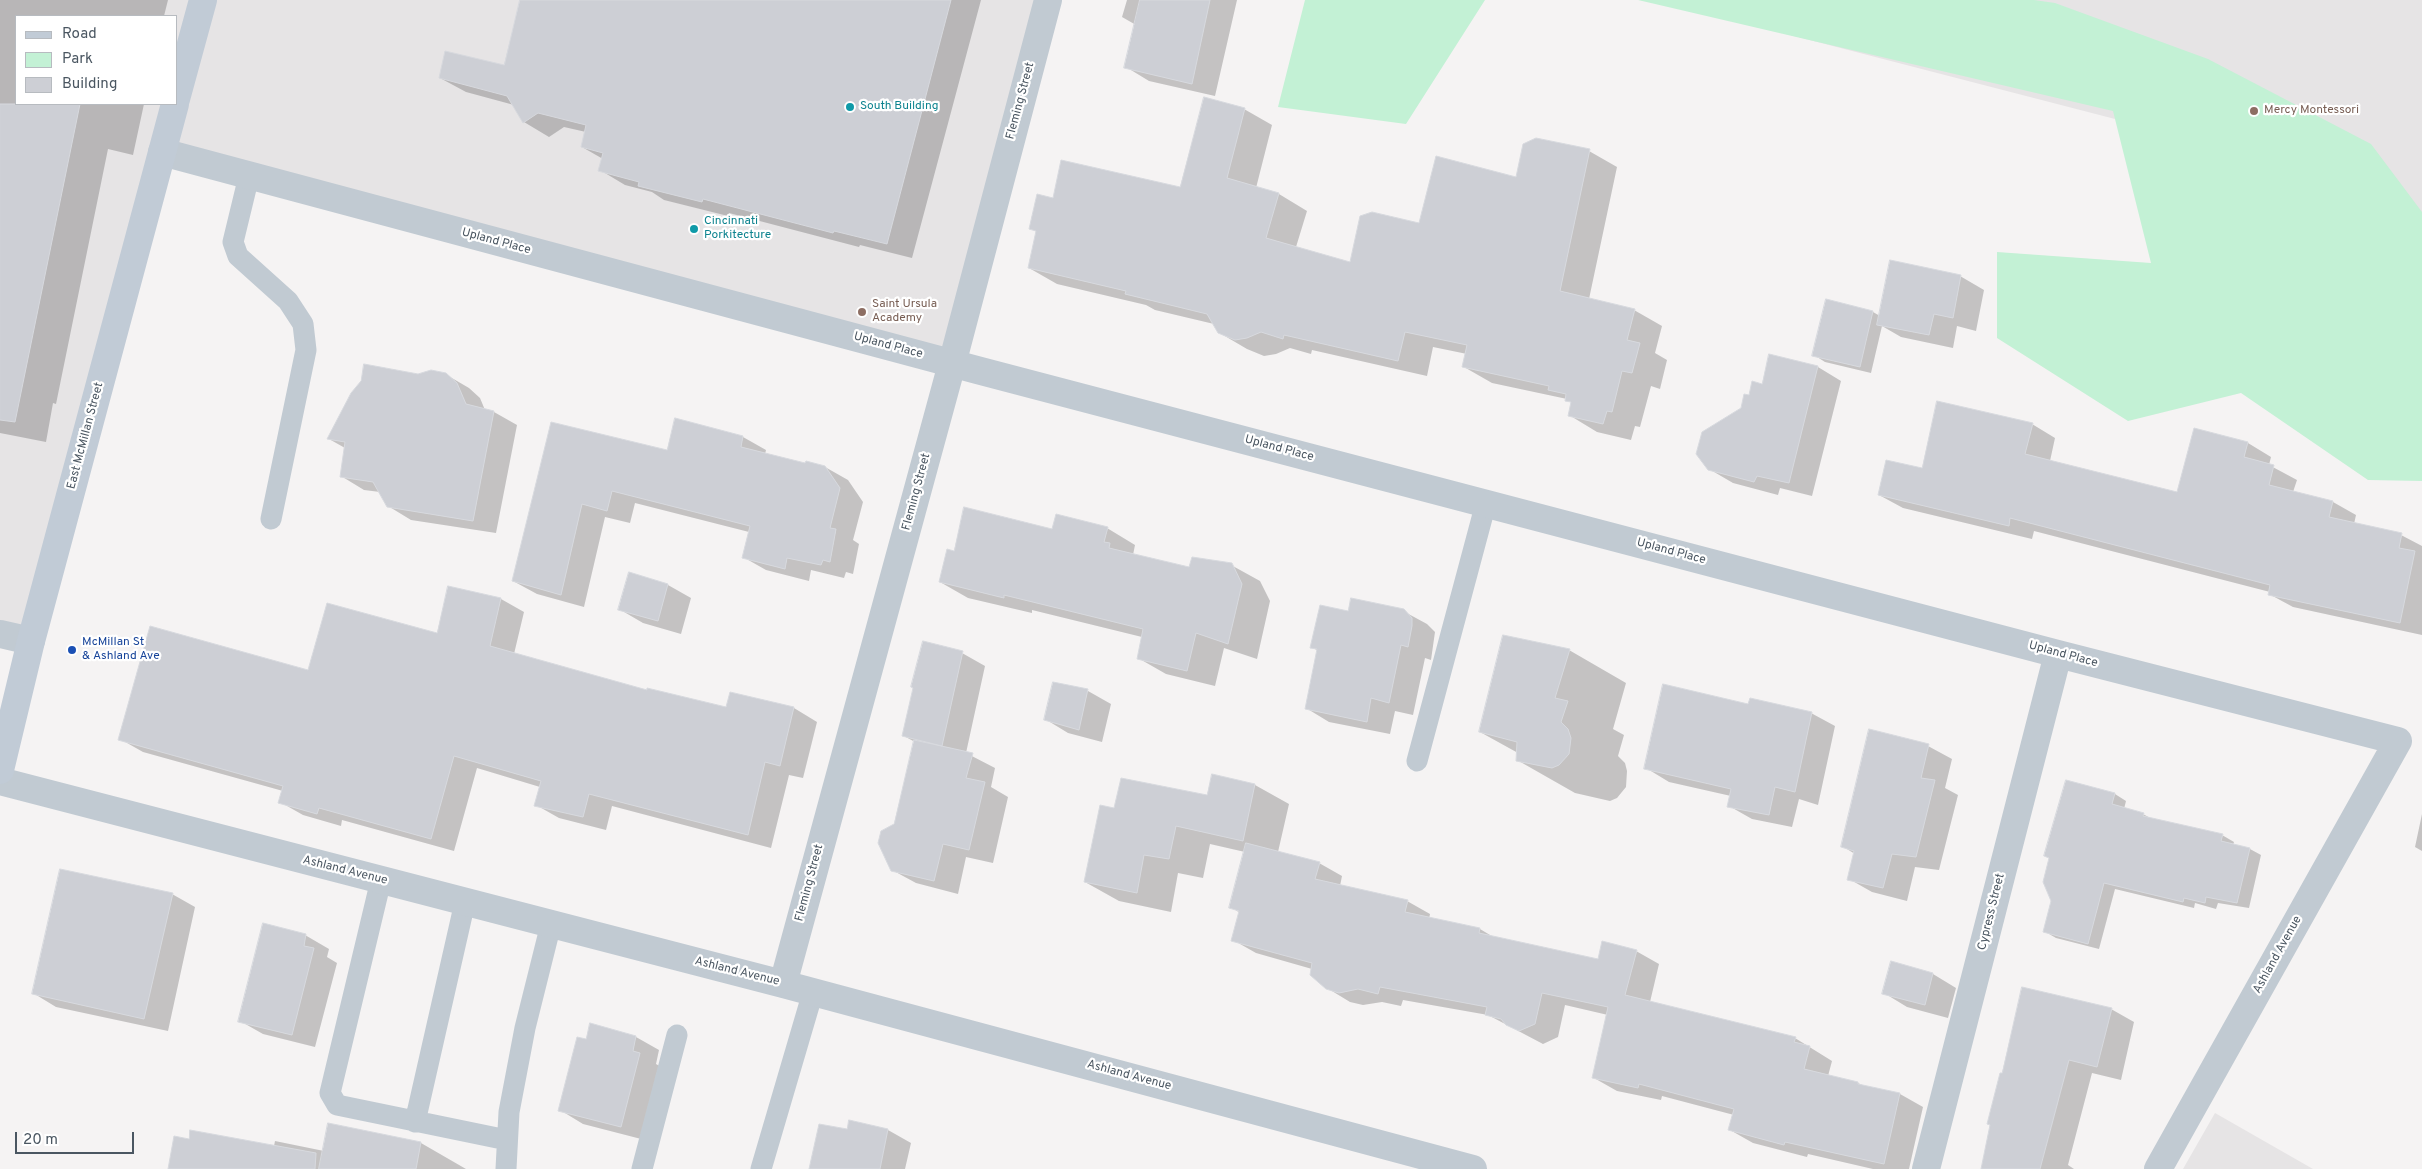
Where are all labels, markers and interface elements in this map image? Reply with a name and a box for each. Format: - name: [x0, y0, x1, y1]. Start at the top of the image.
- legend: [15, 15, 178, 105]
- text: Road: [62, 25, 97, 44]
- text: Park: [62, 50, 93, 69]
- street label: Fleming Street: [1004, 61, 1038, 141]
- text: Building: [62, 75, 117, 94]
- place label: South Building: [860, 100, 939, 114]
- marker: South Building: [844, 101, 856, 113]
- place label: Mercy Montessori: [2264, 104, 2359, 118]
- marker: Mercy Montessori: [2248, 105, 2260, 117]
- place label: Cincinnati Porkitecture: [704, 215, 771, 243]
- marker: Cincinnati Porkitecture: [688, 223, 700, 235]
- street label: Upland Place: [460, 226, 532, 258]
- place label: Saint Ursula Academy: [872, 298, 937, 326]
- marker: Saint Ursula Academy: [856, 306, 868, 318]
- street label: Upland Place: [852, 330, 924, 362]
- street label: East McMillan Street: [65, 381, 107, 491]
- street label: Upland Place: [1243, 433, 1315, 465]
- street label: Fleming Street: [900, 452, 934, 532]
- street label: Upland Place: [1635, 536, 1707, 568]
- place label: McMillan St & Ashland Ave: [82, 636, 160, 664]
- street label: Upland Place: [2027, 639, 2099, 671]
- marker: McMillan St & Ashland Ave: [66, 644, 78, 656]
- street label: Fleming Street: [793, 843, 827, 923]
- street label: Ashland Avenue: [301, 854, 389, 888]
- street label: Cypress Street: [1975, 872, 2009, 952]
- street label: Ashland Avenue: [2251, 914, 2305, 996]
- street label: Ashland Avenue: [693, 955, 781, 989]
- street label: Ashland Avenue: [1085, 1058, 1173, 1094]
- scale bar: [18, 1122, 136, 1154]
- text: 20 m: [23, 1131, 58, 1150]

